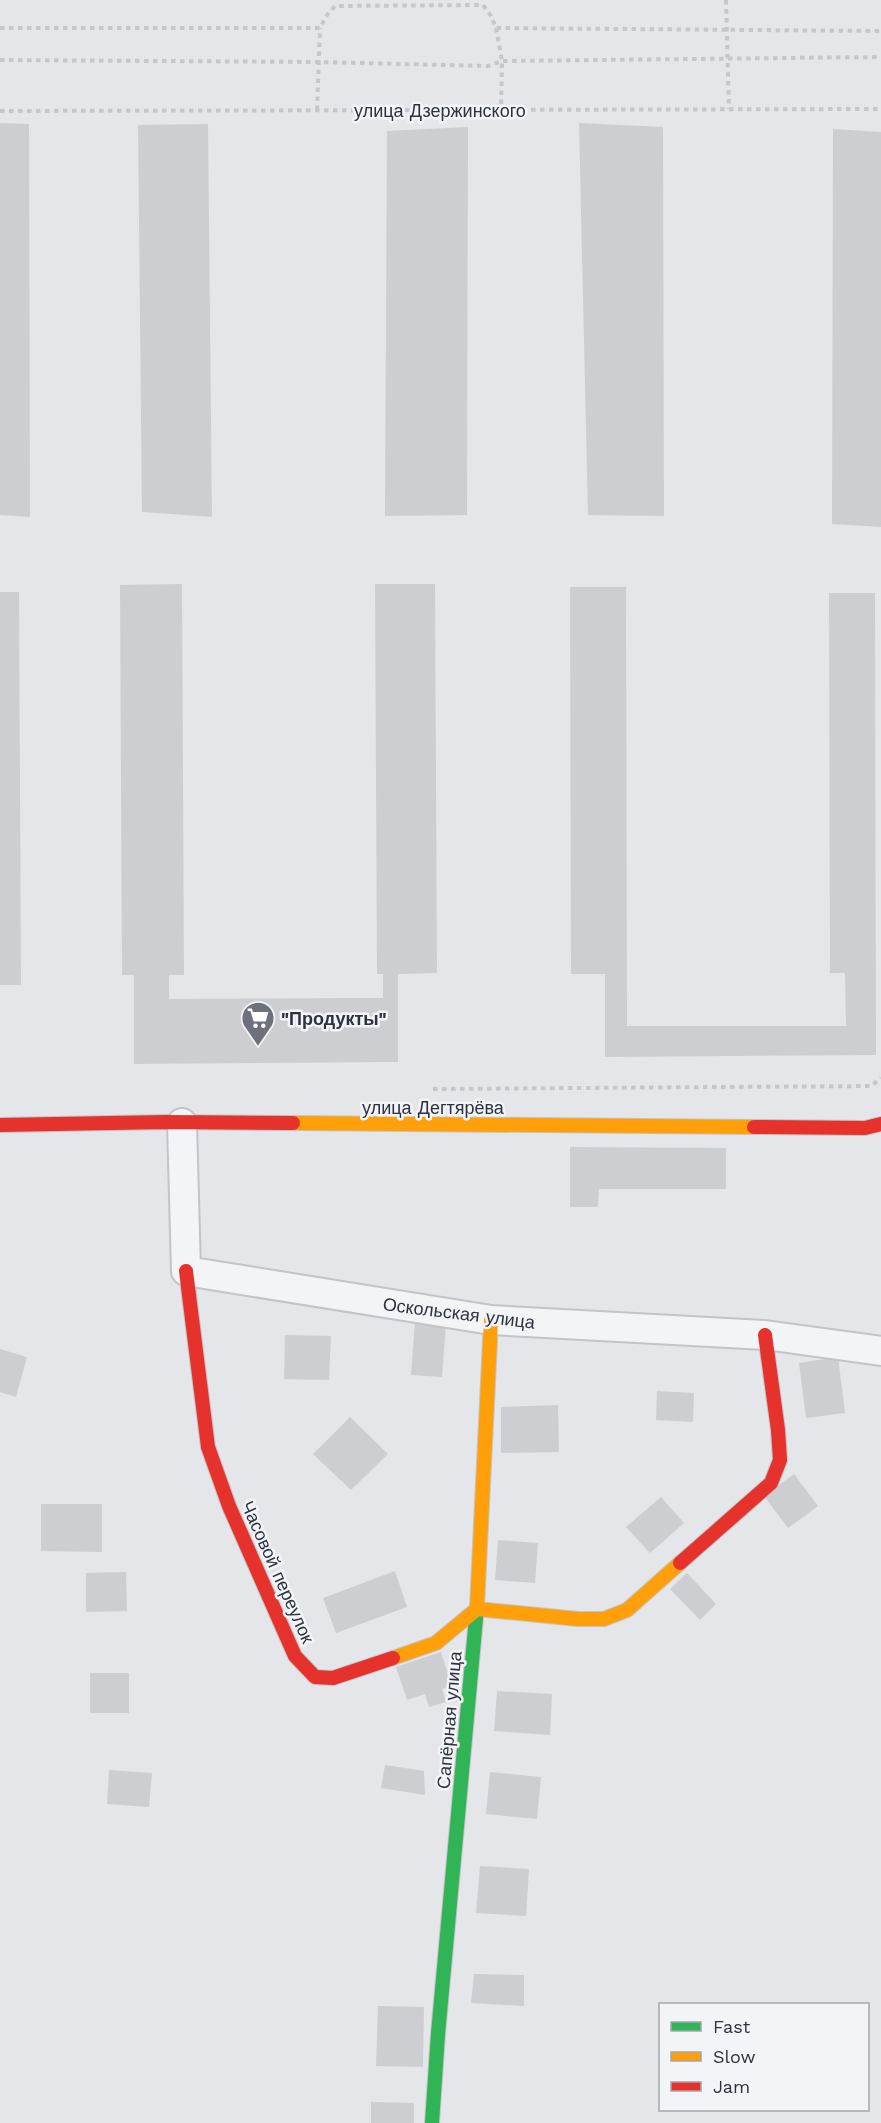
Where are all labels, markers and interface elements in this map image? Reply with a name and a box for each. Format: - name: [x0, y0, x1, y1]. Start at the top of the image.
- street label: улица Дзержинского: [354, 100, 526, 121]
- supermarket icon: "Продукты": [240, 1000, 276, 1047]
- place label: "Продукты": [281, 1008, 387, 1029]
- street label: улица Дегтярёва: [362, 1097, 505, 1118]
- street label: Оскольская улица: [382, 1293, 537, 1333]
- street label: Часовой переулок: [237, 1498, 319, 1647]
- street label: Сапёрная улица: [433, 1649, 466, 1790]
- legend: [659, 2003, 869, 2111]
- text: Fast: [713, 2016, 751, 2037]
- text: Slow: [713, 2046, 756, 2067]
- text: Jam: [713, 2076, 750, 2097]

